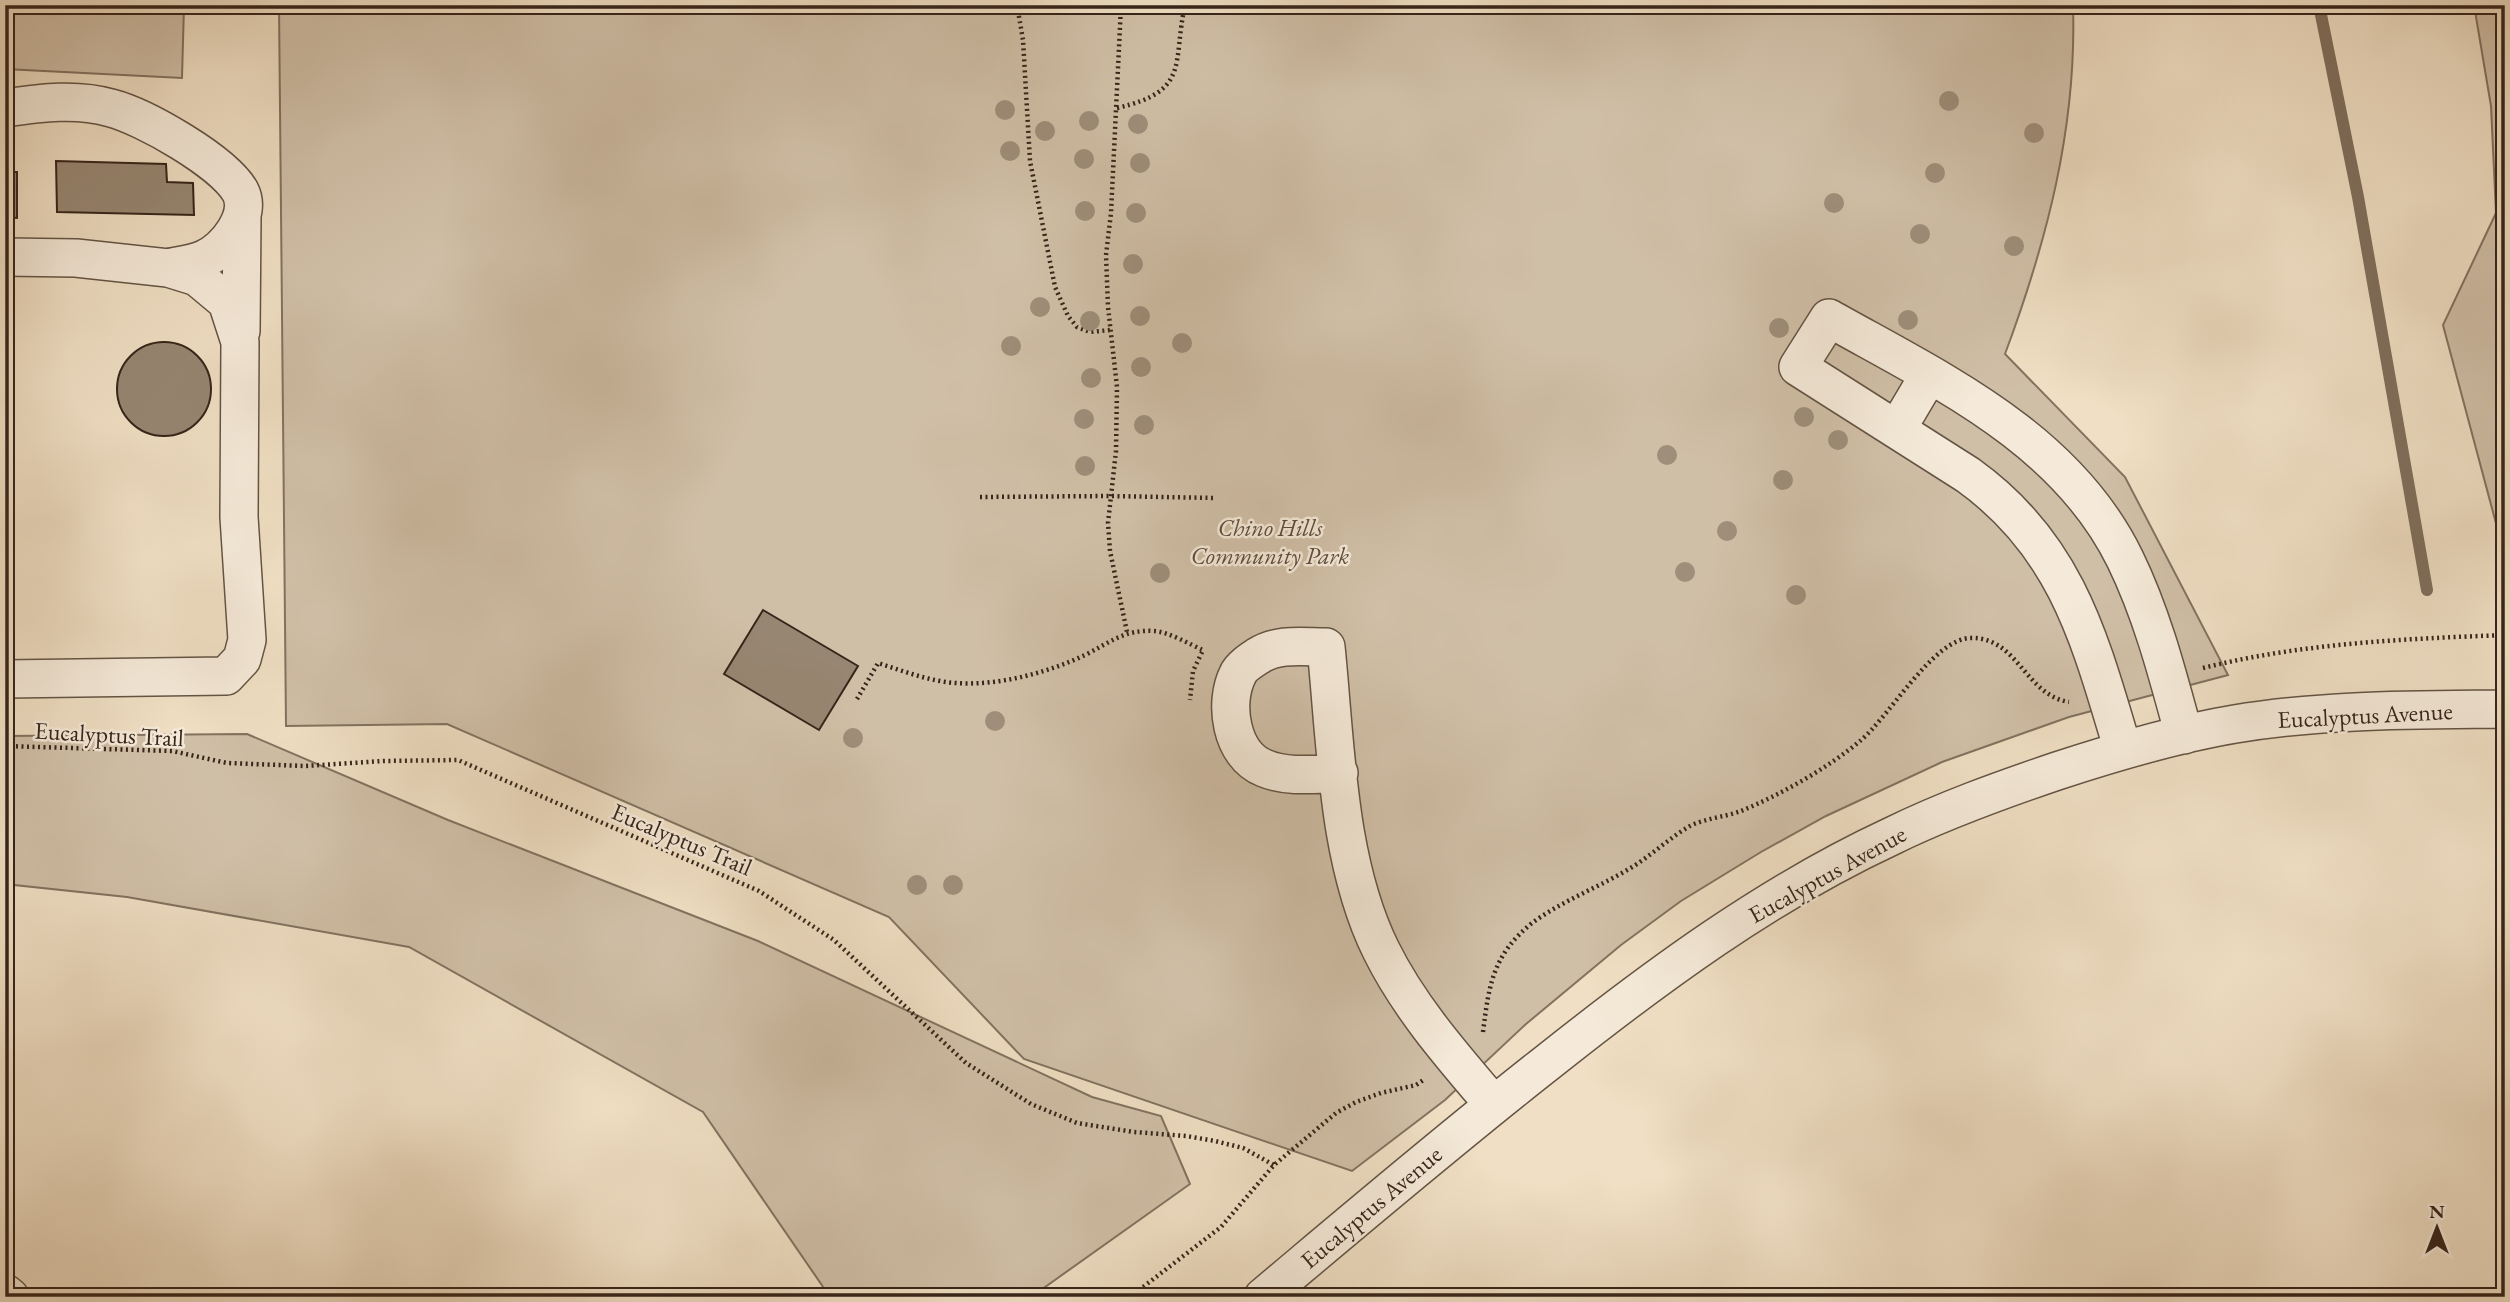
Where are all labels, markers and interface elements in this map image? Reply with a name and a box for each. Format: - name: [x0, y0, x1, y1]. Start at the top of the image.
- park label: Chino Hills Community Park: [1191, 512, 1349, 571]
- street label: Eucalyptus Avenue: [2277, 695, 2453, 735]
- street label: Eucalyptus Trail: [34, 715, 185, 753]
- street label: Eucalyptus Trail: [607, 796, 757, 883]
- street label: Eucalyptus Avenue: [1743, 818, 1911, 930]
- street label: Eucalyptus Avenue: [1294, 1139, 1448, 1275]
- north arrow: [2402, 1194, 2472, 1264]
- text: N: [2429, 1199, 2445, 1224]

